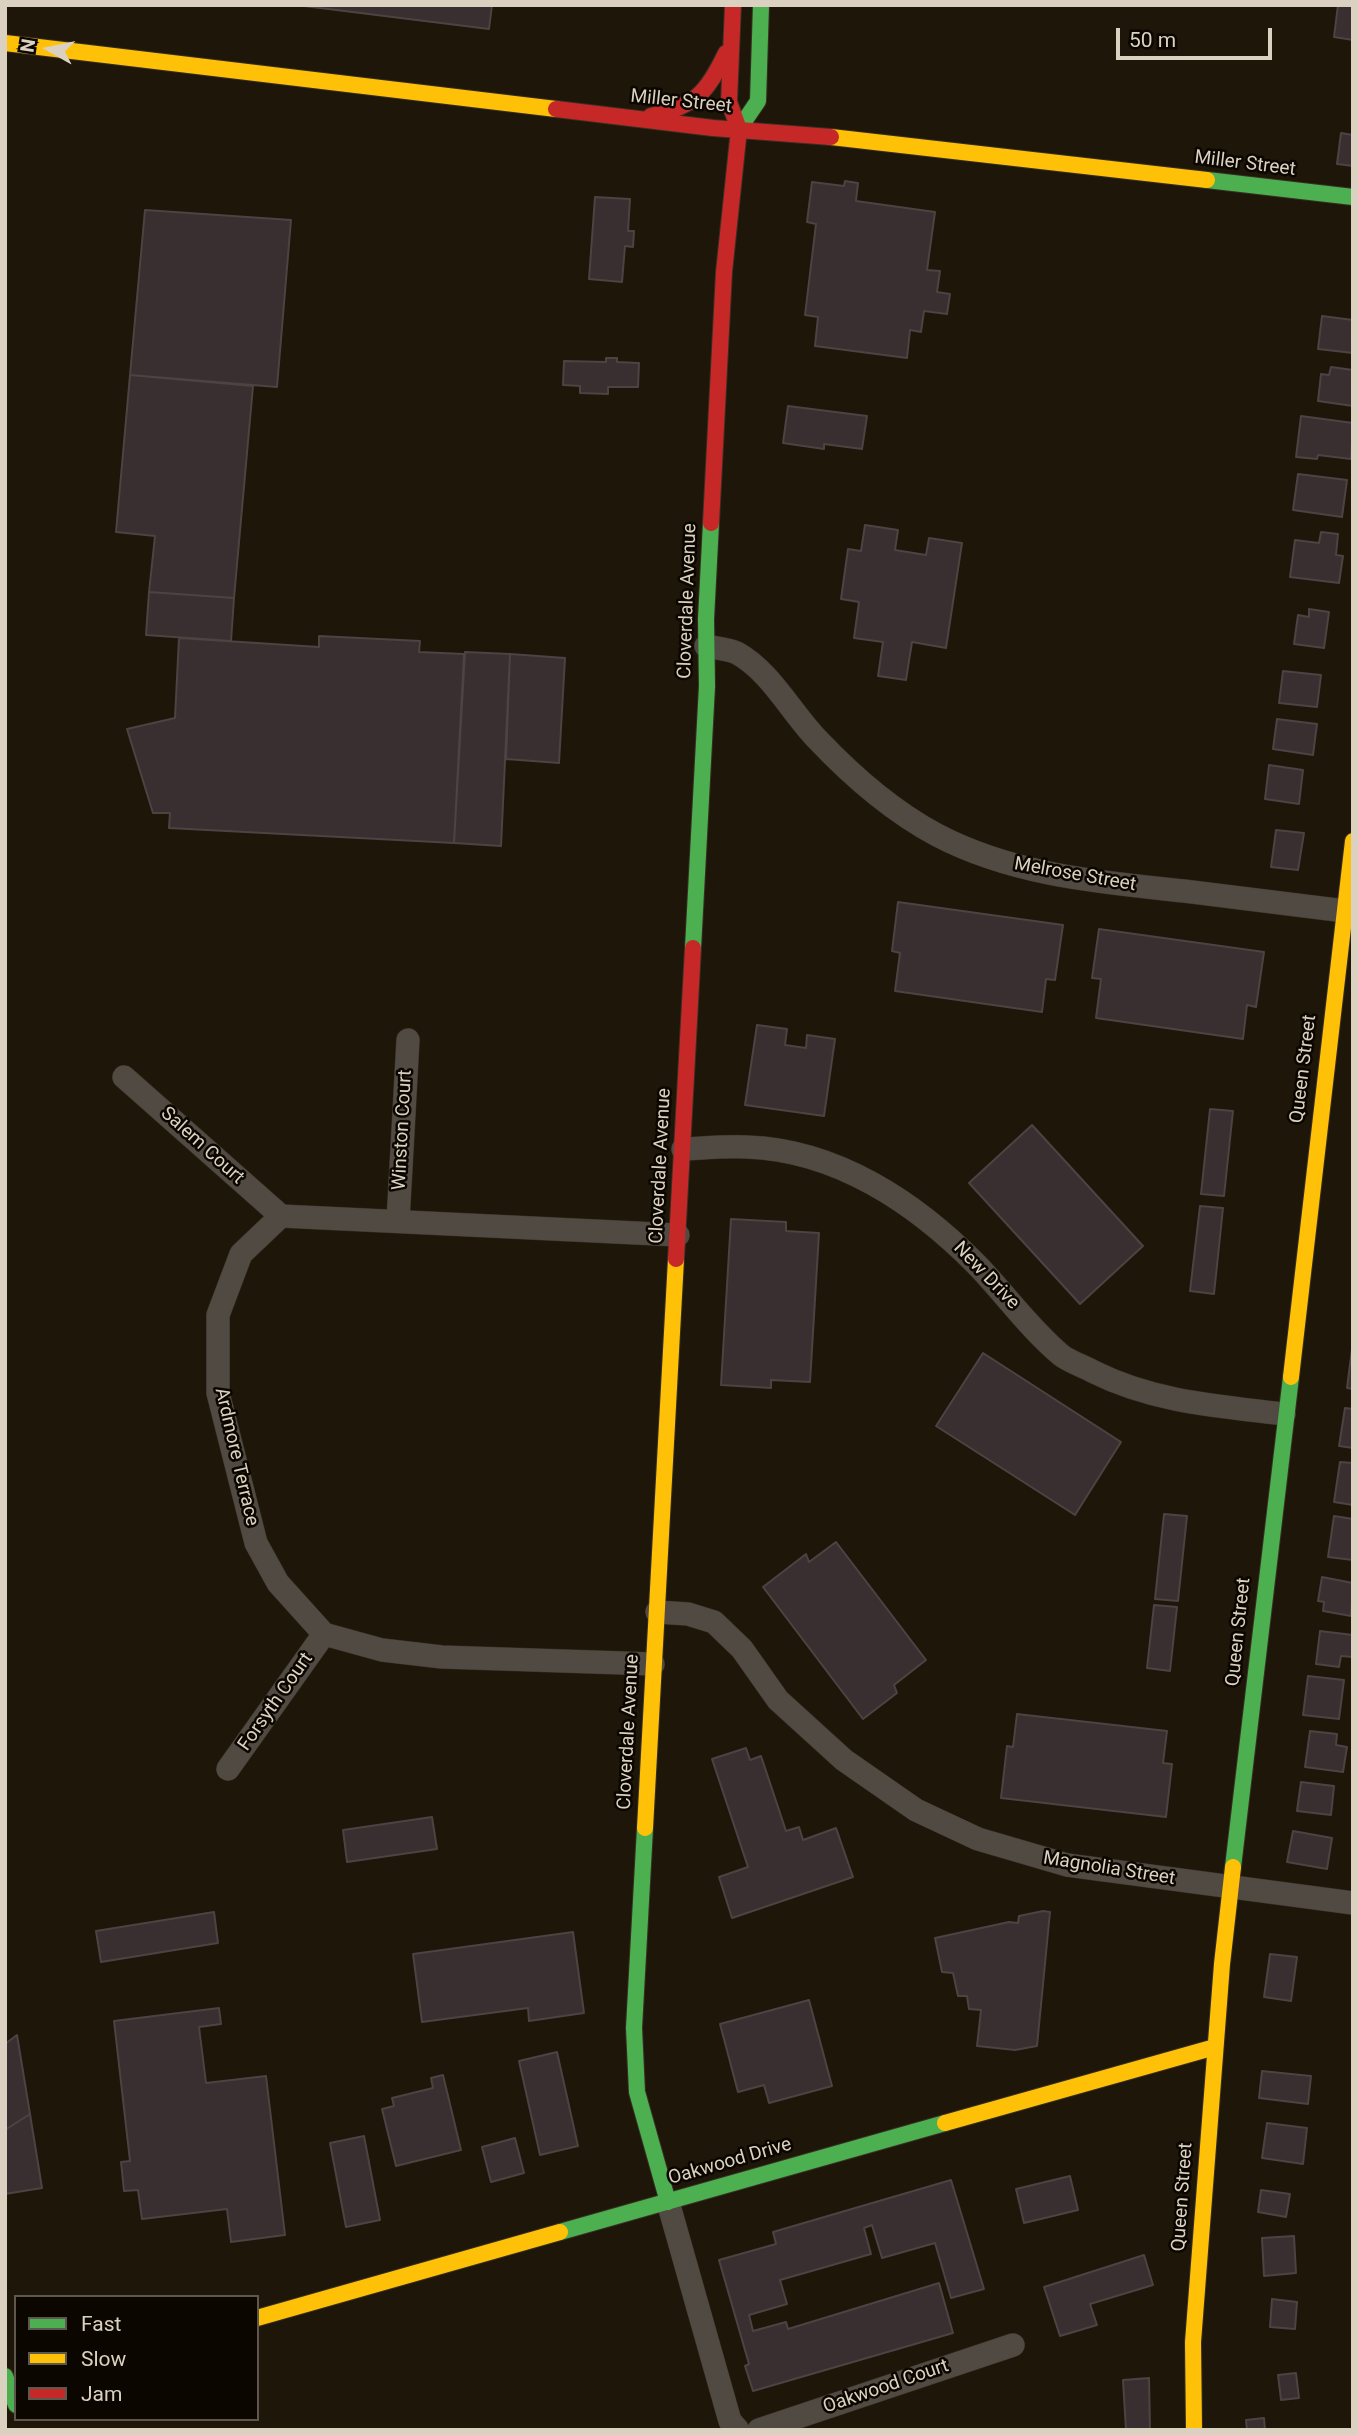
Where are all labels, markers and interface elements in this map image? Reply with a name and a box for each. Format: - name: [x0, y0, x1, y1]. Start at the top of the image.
- north arrow: [14, 14, 84, 84]
- scale bar: [1120, 14, 1276, 58]
- text: 50 m: [1129, 28, 1176, 52]
- text: N: [15, 37, 40, 54]
- street label: Miller Street: [629, 85, 733, 119]
- street label: Miller Street: [1193, 146, 1297, 182]
- street label: Cloverdale Avenue: [674, 523, 702, 679]
- street label: Melrose Street: [1012, 853, 1138, 897]
- street label: Queen Street: [1286, 1014, 1322, 1124]
- street label: Winston Court: [388, 1069, 418, 1191]
- street label: Cloverdale Avenue: [646, 1088, 676, 1244]
- street label: Salem Court: [156, 1103, 248, 1189]
- street label: New Drive: [948, 1237, 1024, 1315]
- street label: Ardmore Terrace: [209, 1386, 263, 1528]
- street label: Queen Street: [1222, 1577, 1256, 1687]
- street label: Forsyth Court: [234, 1649, 318, 1755]
- street label: Cloverdale Avenue: [614, 1654, 644, 1810]
- street label: Magnolia Street: [1041, 1847, 1177, 1891]
- street label: Oakwood Drive: [666, 2134, 794, 2190]
- street label: Queen Street: [1168, 2142, 1198, 2252]
- legend: [14, 2295, 259, 2421]
- text: Fast: [81, 2312, 121, 2336]
- text: Slow: [81, 2347, 126, 2371]
- street label: Oakwood Court: [820, 2355, 952, 2419]
- text: Jam: [81, 2382, 122, 2406]

